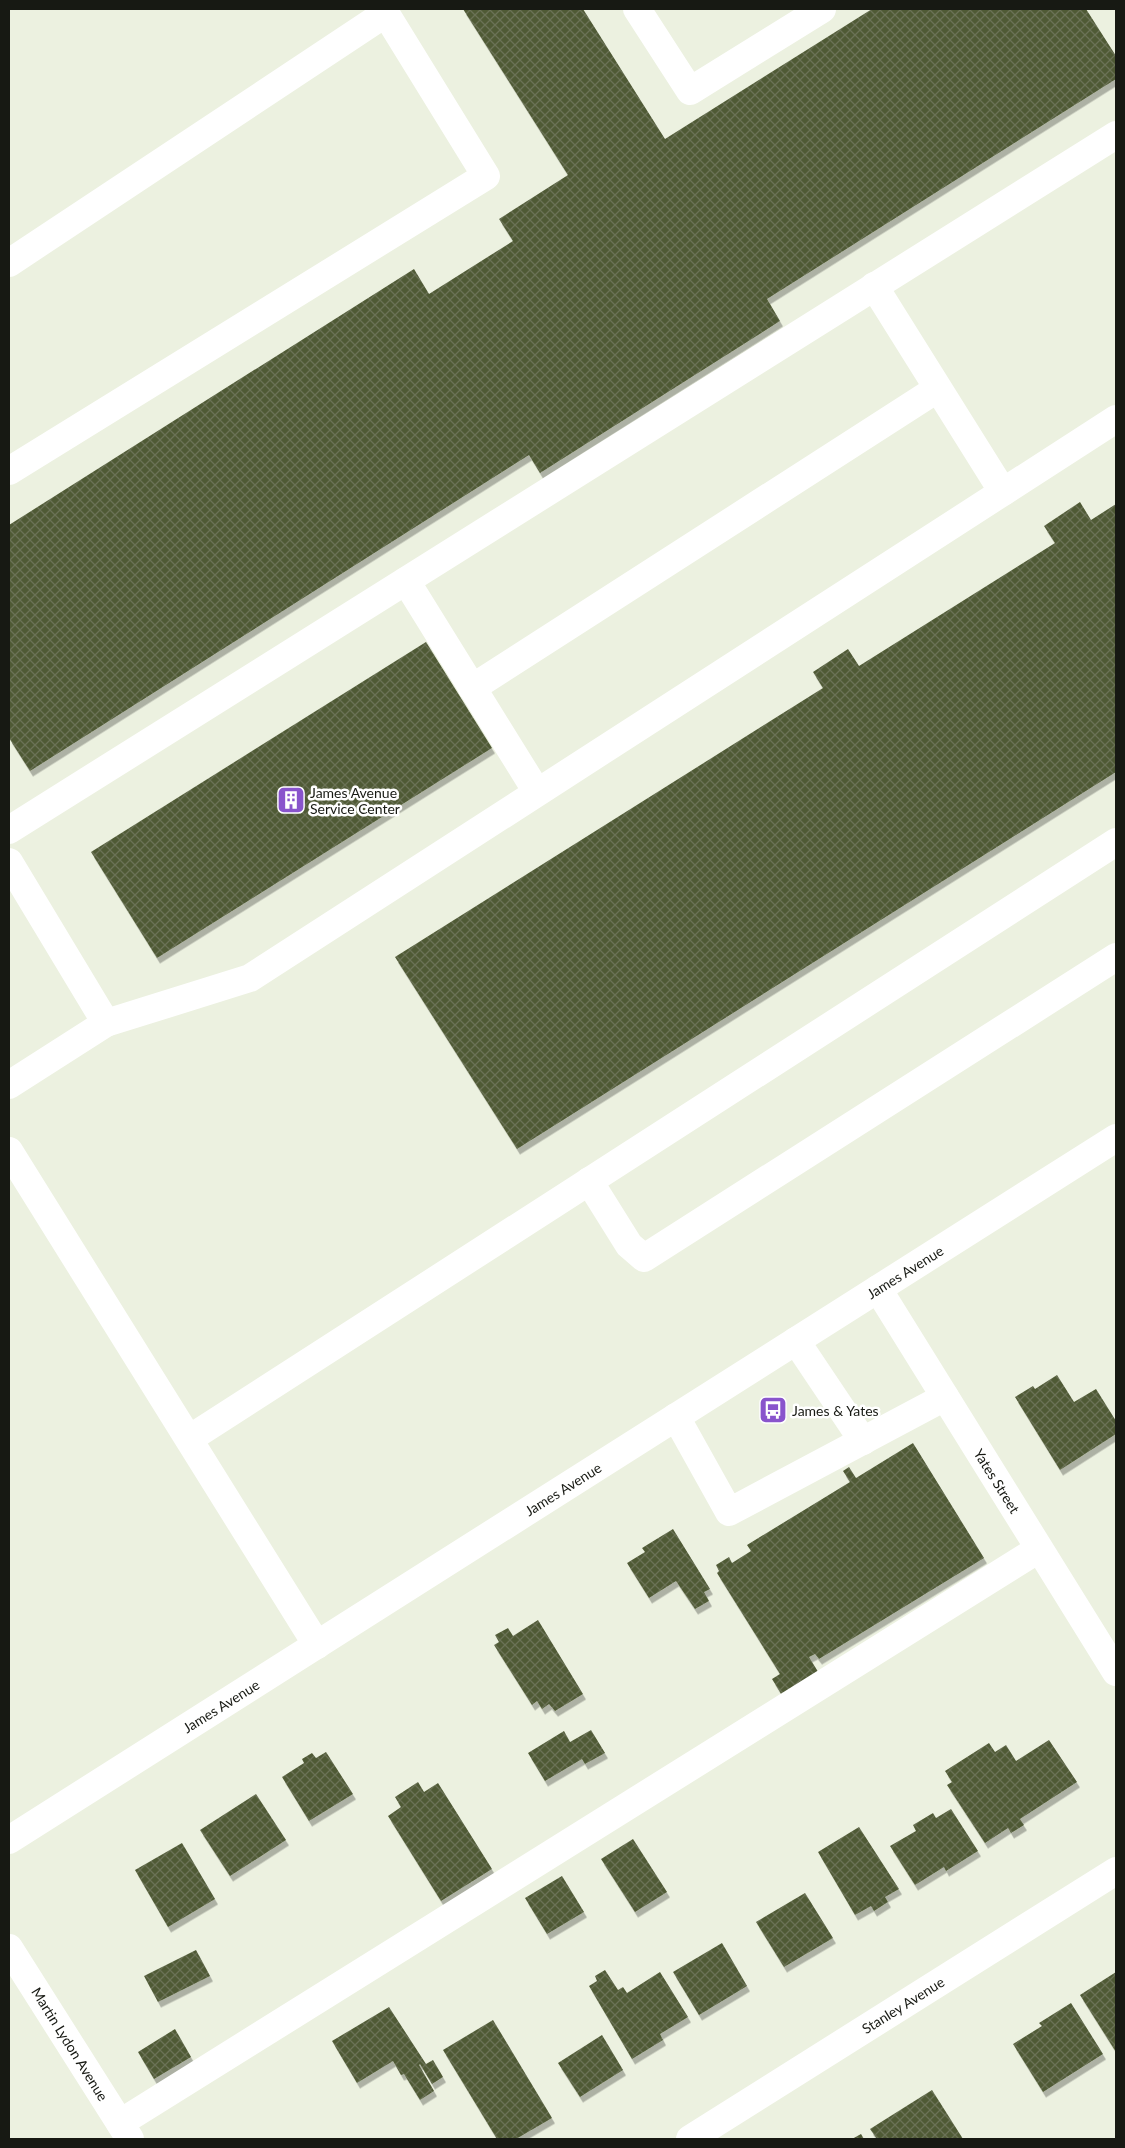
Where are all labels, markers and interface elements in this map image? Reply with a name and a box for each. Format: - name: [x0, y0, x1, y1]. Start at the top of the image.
- place label: James Avenue Service Center: [310, 784, 400, 817]
- building icon: James Avenue Service Center: [276, 785, 306, 815]
- street label: James Avenue: [864, 1242, 946, 1302]
- bus stop icon: James & Yates: [758, 1395, 788, 1425]
- place label: James & Yates: [792, 1402, 879, 1419]
- street label: Yates Street: [970, 1446, 1024, 1516]
- street label: James Avenue: [522, 1459, 604, 1519]
- street label: James Avenue: [180, 1676, 262, 1736]
- street label: Stanley Avenue: [859, 1973, 947, 2037]
- street label: Martin Lydon Avenue: [28, 1984, 112, 2104]

